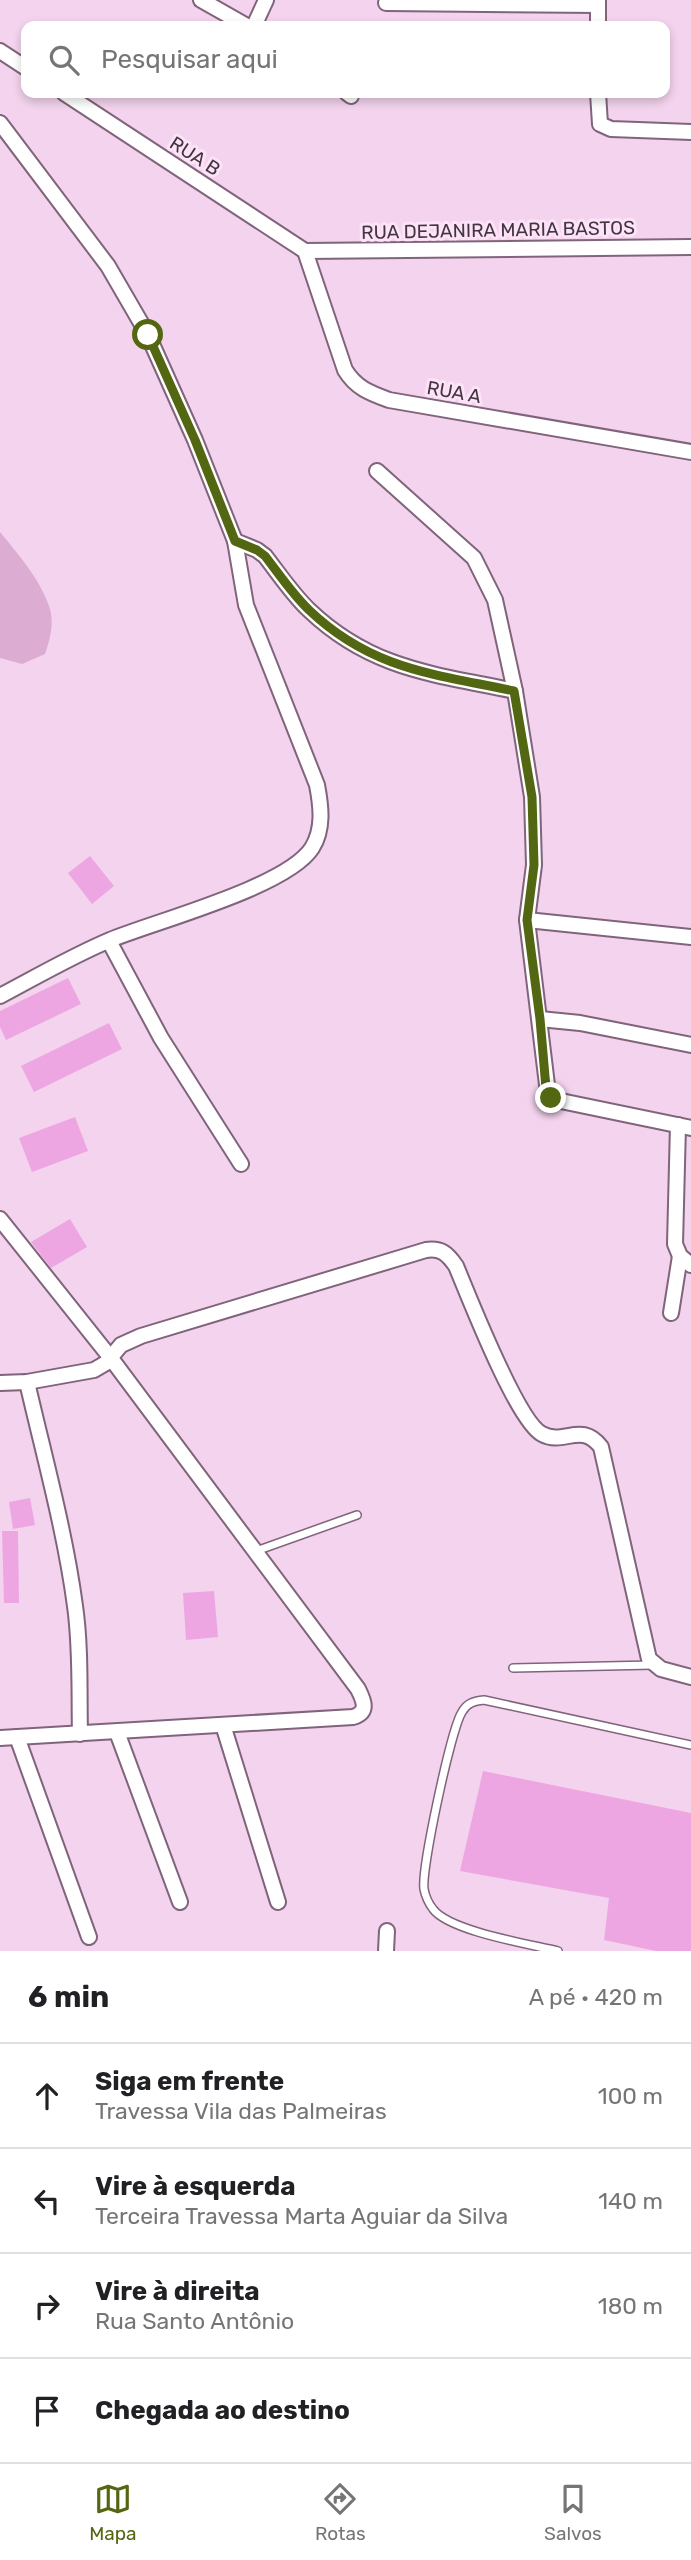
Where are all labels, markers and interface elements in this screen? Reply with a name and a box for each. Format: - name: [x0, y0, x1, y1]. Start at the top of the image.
- search box: [21, 21, 670, 98]
- icon: search: [45, 41, 83, 79]
- text: Pesquisar aqui: [101, 44, 278, 75]
- street label: RUA B: [166, 131, 224, 181]
- street label: RUA DEJANIRA MARIA BASTOS: [361, 216, 635, 244]
- route start: [132, 319, 163, 350]
- street label: RUA A: [425, 376, 483, 408]
- route end: [535, 1082, 566, 1113]
- text: 6 min: [28, 1979, 109, 2015]
- text: A pé · 420 m: [529, 1983, 663, 2011]
- text: Siga em frente: [95, 2066, 284, 2097]
- icon: ahead: [28, 2077, 66, 2115]
- text: 100 m: [598, 2082, 663, 2110]
- text: Travessa Vila das Palmeiras: [95, 2097, 387, 2125]
- text: Vire à esquerda: [95, 2171, 296, 2202]
- icon: left: [28, 2182, 66, 2220]
- text: 140 m: [598, 2187, 663, 2215]
- text: Terceira Travessa Marta Aguiar da Silva: [95, 2202, 508, 2230]
- text: Vire à direita: [95, 2276, 260, 2307]
- icon: right: [28, 2287, 66, 2325]
- text: 180 m: [598, 2292, 663, 2320]
- text: Rua Santo Antônio: [95, 2307, 294, 2335]
- icon: arrive: [28, 2392, 66, 2430]
- text: Chegada ao destino: [95, 2395, 350, 2426]
- tab: Mapa: [89, 2480, 137, 2545]
- tab: Rotas: [315, 2480, 366, 2545]
- tab: Salvos: [544, 2480, 602, 2545]

